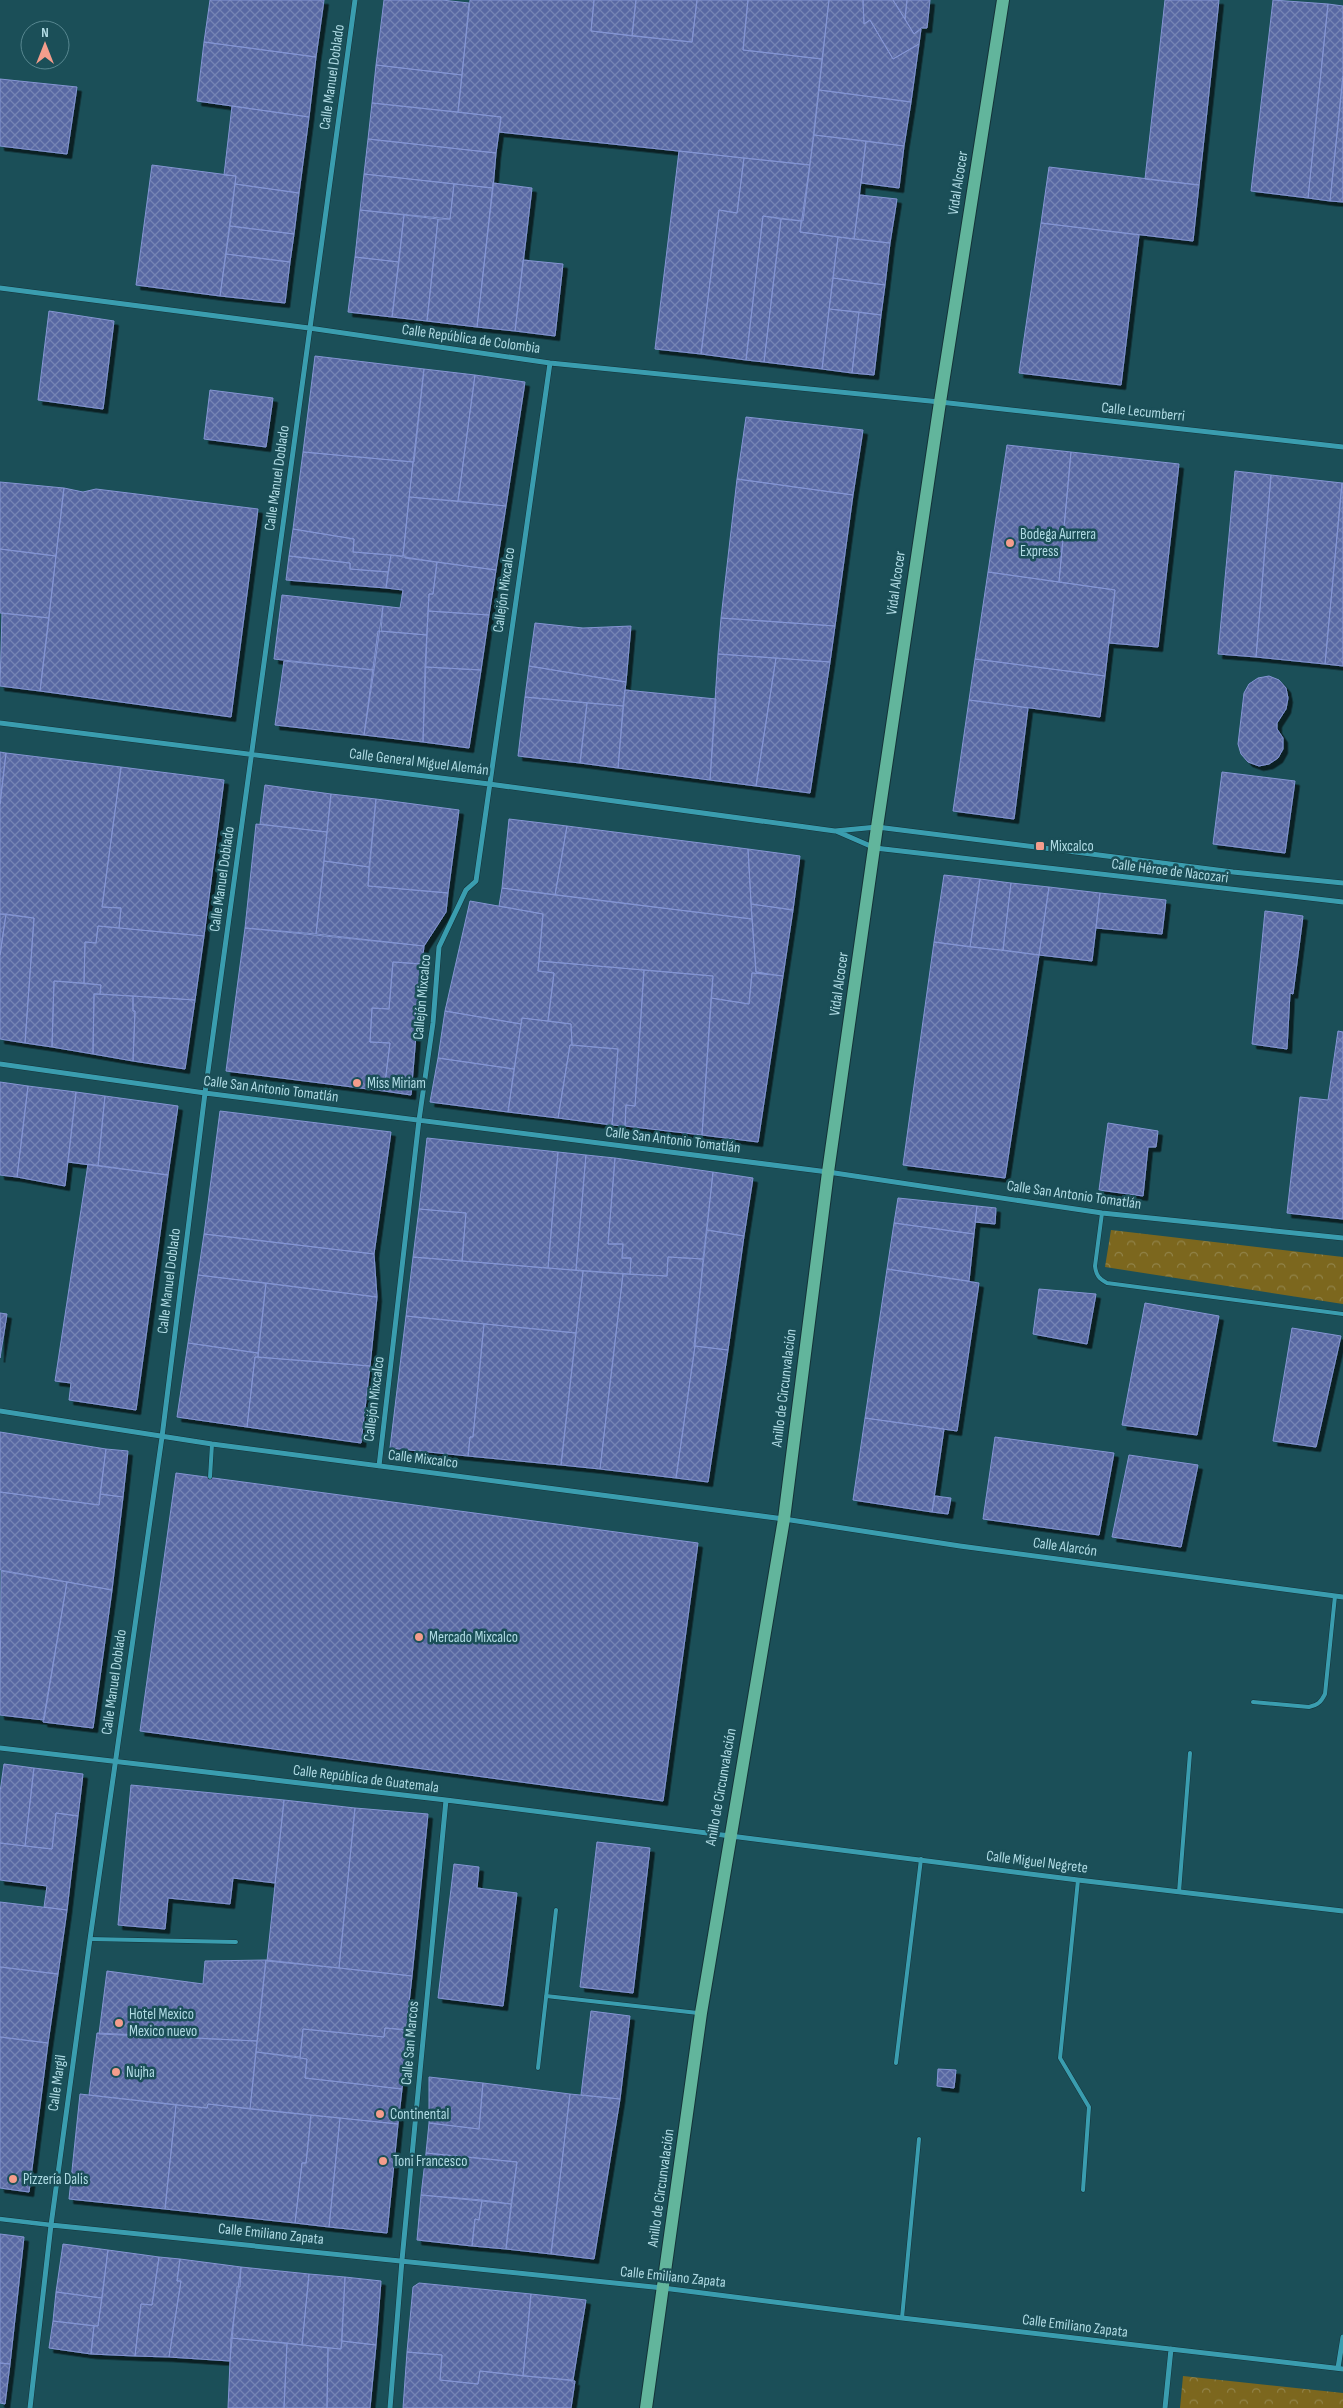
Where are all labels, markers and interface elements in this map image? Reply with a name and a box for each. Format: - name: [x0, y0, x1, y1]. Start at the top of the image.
- north arrow: [20, 20, 70, 70]
- street label: Calle Manuel Doblado: [315, 23, 349, 131]
- text: N: [41, 24, 49, 41]
- street label: Vidal Alcocer: [944, 149, 973, 216]
- street label: Calle República de Colombia: [401, 320, 542, 358]
- street label: Calle Lecumberri: [1100, 398, 1186, 426]
- street label: Calle Manuel Doblado: [260, 424, 294, 532]
- place label: Bodega Aurrera Express: [1020, 525, 1096, 561]
- marker: Bodega Aurrera Express: [1004, 537, 1016, 549]
- street label: Callejón Mixcalco: [489, 546, 519, 634]
- street label: Vidal Alcocer: [882, 549, 910, 616]
- street label: Calle General Miguel Alemán: [348, 744, 490, 780]
- street label: Calle Manuel Doblado: [205, 825, 239, 933]
- place label: Mixcalco: [1050, 837, 1094, 856]
- marker: Mixcalco: [1034, 840, 1046, 852]
- street label: Calle Héroe de Nacozari: [1111, 854, 1230, 888]
- street label: Vidal Alcocer: [825, 950, 853, 1017]
- street label: Callejón Mixcalco: [409, 953, 435, 1041]
- street label: Calle San Antonio Tomatlán: [202, 1071, 340, 1107]
- place label: Miss Miriam: [367, 1074, 426, 1093]
- marker: Miss Miriam: [351, 1077, 363, 1089]
- street label: Calle San Antonio Tomatlán: [604, 1122, 742, 1158]
- street label: Calle San Antonio Tomatlán: [1005, 1176, 1143, 1214]
- street label: Calle Manuel Doblado: [153, 1227, 185, 1335]
- street label: Anillo de Circunvalación: [767, 1328, 801, 1449]
- street label: Callejón Mixcalco: [359, 1355, 389, 1443]
- street label: Calle Mixcalco: [387, 1445, 459, 1473]
- street label: Calle Alarcón: [1032, 1533, 1098, 1561]
- street label: Calle Manuel Doblado: [97, 1628, 131, 1736]
- place label: Mercado Mixcalco: [429, 1628, 518, 1647]
- marker: Mercado Mixcalco: [413, 1631, 425, 1643]
- street label: Anillo de Circunvalación: [701, 1727, 741, 1848]
- street label: Calle República de Guatemala: [292, 1761, 440, 1797]
- street label: Calle Miguel Negrete: [985, 1846, 1089, 1878]
- street label: Calle San Marcos: [397, 2000, 423, 2086]
- place label: Hotel Mexico Mexico nuevo: [129, 2005, 197, 2041]
- marker: Hotel Mexico Mexico nuevo: [113, 2017, 125, 2029]
- street label: Calle Margil: [44, 2053, 70, 2113]
- place label: Nujha: [126, 2063, 155, 2082]
- marker: Nujha: [110, 2066, 122, 2078]
- place label: Continental: [390, 2105, 449, 2124]
- marker: Continental: [374, 2108, 386, 2120]
- street label: Anillo de Circunvalación: [643, 2128, 679, 2249]
- place label: Toni Francesco: [393, 2152, 467, 2171]
- marker: Toni Francesco: [377, 2155, 389, 2167]
- place label: Pizzería Dalis: [23, 2170, 88, 2189]
- marker: Pizzería Dalis: [7, 2173, 19, 2185]
- street label: Calle Emiliano Zapata: [217, 2219, 325, 2249]
- street label: Calle Emiliano Zapata: [619, 2262, 727, 2292]
- street label: Calle Emiliano Zapata: [1021, 2310, 1129, 2342]

